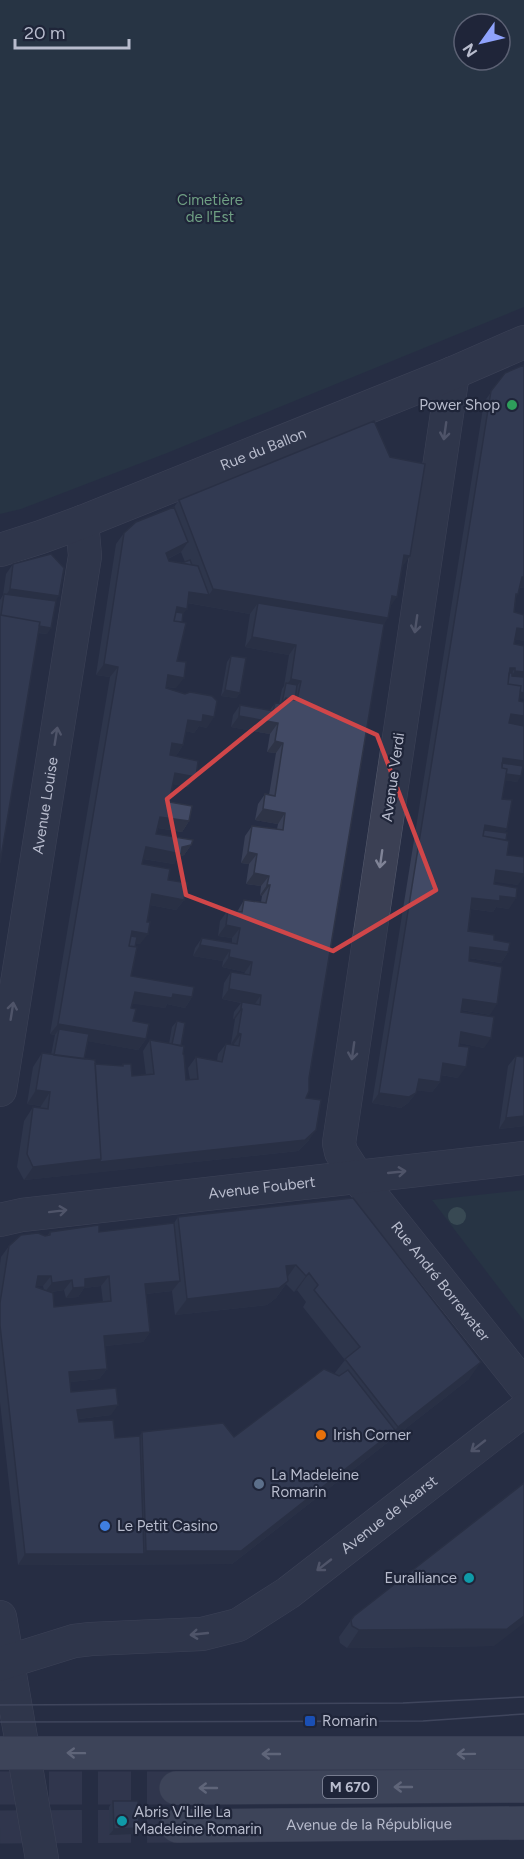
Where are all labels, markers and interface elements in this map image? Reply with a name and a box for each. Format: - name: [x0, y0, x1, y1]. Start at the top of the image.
- scale bar: [15, 12, 129, 50]
- north arrow: [452, 12, 512, 72]
- text: 20 m: [24, 22, 65, 44]
- text: N: [459, 40, 481, 61]
- park label: Cimetière de l'Est: [177, 191, 243, 226]
- place label: Power Shop: [419, 396, 500, 414]
- marker: Power Shop: [505, 398, 519, 412]
- one-way arrow: [439, 421, 450, 441]
- street label: Rue du Ballon: [218, 424, 309, 475]
- one-way arrow: [410, 614, 421, 634]
- one-way arrow: [51, 727, 62, 746]
- street label: Avenue Verdi: [378, 731, 408, 823]
- street label: Avenue Louise: [29, 756, 62, 855]
- one-way arrow: [376, 848, 387, 868]
- one-way arrow: [7, 1002, 18, 1022]
- one-way arrow: [347, 1041, 358, 1061]
- one-way arrow: [387, 1166, 407, 1177]
- street label: Avenue Foubert: [208, 1173, 317, 1203]
- one-way arrow: [47, 1205, 67, 1216]
- street label: Rue André Borrewater: [387, 1218, 494, 1345]
- place label: Irish Corner: [333, 1426, 411, 1444]
- marker: Irish Corner: [314, 1428, 328, 1442]
- one-way arrow: [470, 1439, 486, 1452]
- place label: La Madeleine Romarin: [271, 1466, 359, 1501]
- street label: Avenue de Kaarst: [337, 1471, 441, 1558]
- marker: La Madeleine Romarin: [252, 1477, 266, 1491]
- place label: Le Petit Casino: [117, 1517, 218, 1535]
- marker: Le Petit Casino: [98, 1519, 112, 1533]
- one-way arrow: [316, 1559, 332, 1572]
- place label: Euralliance: [385, 1569, 457, 1587]
- marker: Euralliance: [462, 1571, 476, 1585]
- one-way arrow: [190, 1629, 210, 1640]
- place label: Romarin: [322, 1712, 377, 1730]
- marker: Romarin: [303, 1714, 317, 1728]
- one-way arrow: [66, 1747, 86, 1759]
- one-way arrow: [261, 1748, 281, 1760]
- one-way arrow: [456, 1748, 476, 1760]
- road number: M 670: [323, 1776, 377, 1798]
- one-way arrow: [393, 1781, 413, 1793]
- one-way arrow: [198, 1782, 218, 1794]
- place label: Abris V'Lille La Madeleine Romarin: [134, 1803, 262, 1838]
- marker: Abris V'Lille La Madeleine Romarin: [115, 1814, 129, 1828]
- street label: Avenue de la République: [286, 1815, 452, 1834]

